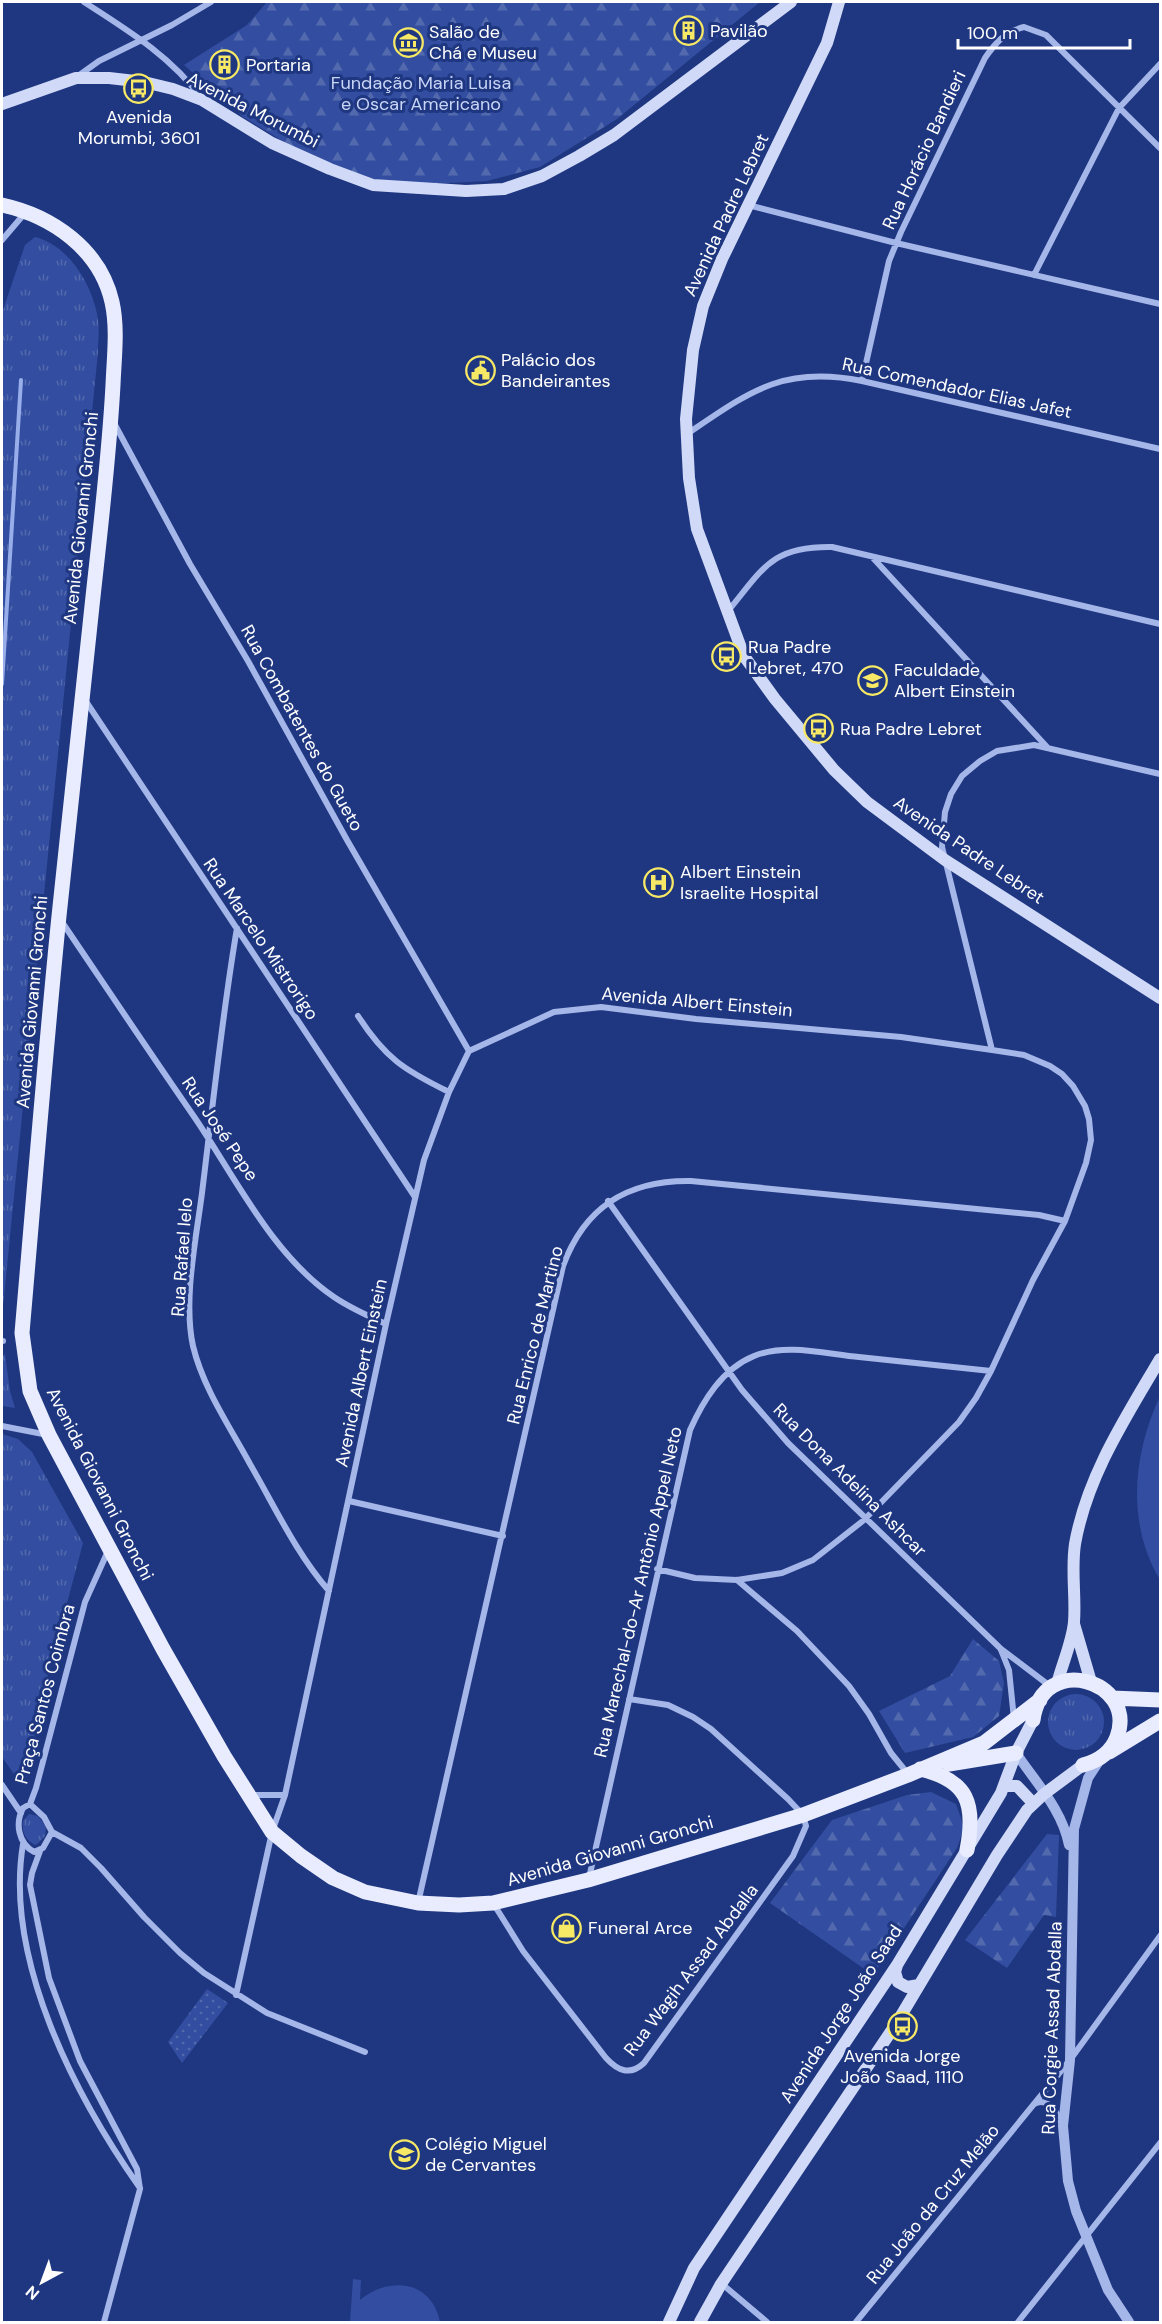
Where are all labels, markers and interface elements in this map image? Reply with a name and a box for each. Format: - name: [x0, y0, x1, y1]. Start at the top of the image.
- scale bar: [958, 12, 1130, 50]
- building icon: Pavilão: [673, 15, 705, 47]
- place label: Pavilão: [710, 19, 768, 43]
- place label: Salão de Chá e Museu: [429, 20, 537, 65]
- text: 100 m: [967, 21, 1018, 45]
- museum icon: Salão de Chá e Museu: [392, 26, 424, 58]
- building icon: Portaria: [209, 49, 241, 81]
- place label: Portaria: [246, 53, 311, 77]
- street label: Avenida Morumbi: [183, 66, 323, 154]
- street label: Rua Horácio Bandieri: [877, 67, 971, 233]
- park label: Fundação Maria Luisa e Oscar Americano: [331, 71, 511, 116]
- bus stop icon: Avenida Morumbi, 3601: [123, 72, 155, 104]
- place label: Avenida Morumbi, 3601: [78, 105, 200, 150]
- street label: Avenida Padre Lebret: [678, 130, 774, 300]
- place label: Palácio dos Bandeirantes: [501, 348, 611, 393]
- street label: Rua Comendador Elias Jafet: [840, 352, 1074, 424]
- public building icon: Palácio dos Bandeirantes: [464, 354, 496, 386]
- street label: Avenida Giovanni Gronchi: [58, 411, 104, 625]
- street label: Rua Combatentes do Gueto: [235, 621, 369, 835]
- place label: Rua Padre Lebret, 470: [748, 635, 844, 680]
- bus stop icon: Rua Padre Lebret, 470: [711, 641, 743, 673]
- place label: Faculdade Albert Einstein: [894, 658, 1015, 703]
- school or university icon: Faculdade Albert Einstein: [857, 664, 889, 696]
- bus stop icon: Rua Padre Lebret: [803, 713, 835, 745]
- place label: Rua Padre Lebret: [840, 717, 982, 741]
- street label: Avenida Padre Lebret: [889, 791, 1049, 909]
- street label: Rua Marcelo Mistrorigo: [198, 853, 324, 1025]
- place label: Albert Einstein Israelite Hospital: [680, 860, 819, 905]
- hospital icon: Albert Einstein Israelite Hospital: [643, 866, 675, 898]
- street label: Avenida Giovanni Gronchi: [11, 895, 53, 1109]
- street label: Avenida Albert Einstein: [600, 982, 794, 1022]
- street label: Rua José Pepe: [176, 1072, 264, 1186]
- street label: Rua Rafael Ielo: [166, 1197, 198, 1317]
- street label: Rua Enrico de Martino: [501, 1243, 569, 1427]
- street label: Avenida Albert Einstein: [329, 1277, 393, 1469]
- street label: Avenida Giovanni Gronchi: [41, 1383, 159, 1585]
- street label: Rua Dona Adelina Ashcar: [768, 1398, 932, 1562]
- street label: Rua Marechal-do-Ar Antônio Appel Neto: [588, 1424, 688, 1760]
- street label: Praça Santos Coimbra: [9, 1601, 81, 1787]
- street label: Avenida Giovanni Gronchi: [504, 1810, 716, 1892]
- street label: Rua Wagih Assad Abdalla: [618, 1879, 764, 2061]
- shop icon: Funeral Arce: [551, 1912, 583, 1944]
- place label: Funeral Arce: [588, 1916, 693, 1940]
- street label: Avenida Jorge João Saad: [774, 1920, 908, 2108]
- street label: Rua Corgie Assad Abdalla: [1036, 1921, 1068, 2135]
- bus stop icon: Avenida Jorge João Saad, 1110: [886, 2011, 918, 2043]
- place label: Avenida Jorge João Saad, 1110: [840, 2044, 964, 2089]
- street label: Rua João da Cruz Melão: [861, 2119, 1005, 2289]
- place label: Colégio Miguel de Cervantes: [425, 2132, 547, 2177]
- school or university icon: Colégio Miguel de Cervantes: [388, 2138, 420, 2170]
- north arrow: [12, 2252, 72, 2312]
- text: N: [21, 2281, 44, 2305]

